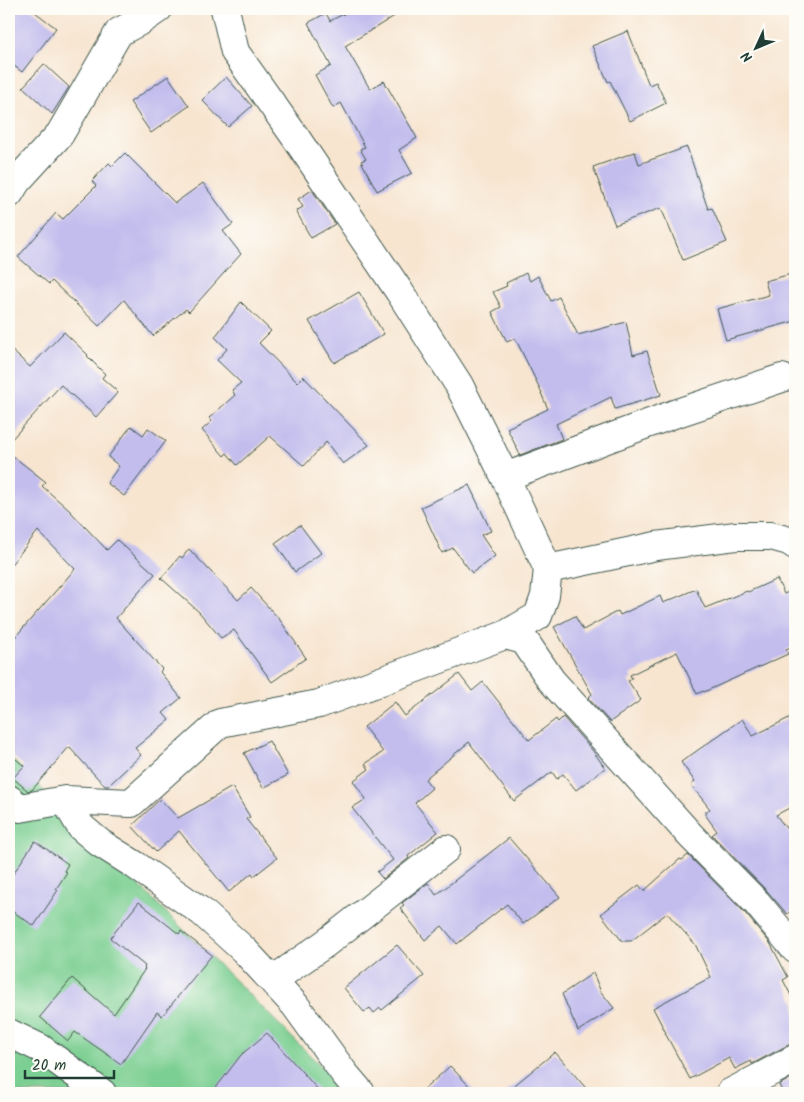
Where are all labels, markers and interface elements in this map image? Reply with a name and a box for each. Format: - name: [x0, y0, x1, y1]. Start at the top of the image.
- north arrow: [732, 22, 782, 72]
- text: N: [736, 45, 758, 67]
- scale bar: [25, 1047, 114, 1079]
- text: 20 m: [32, 1054, 66, 1078]

